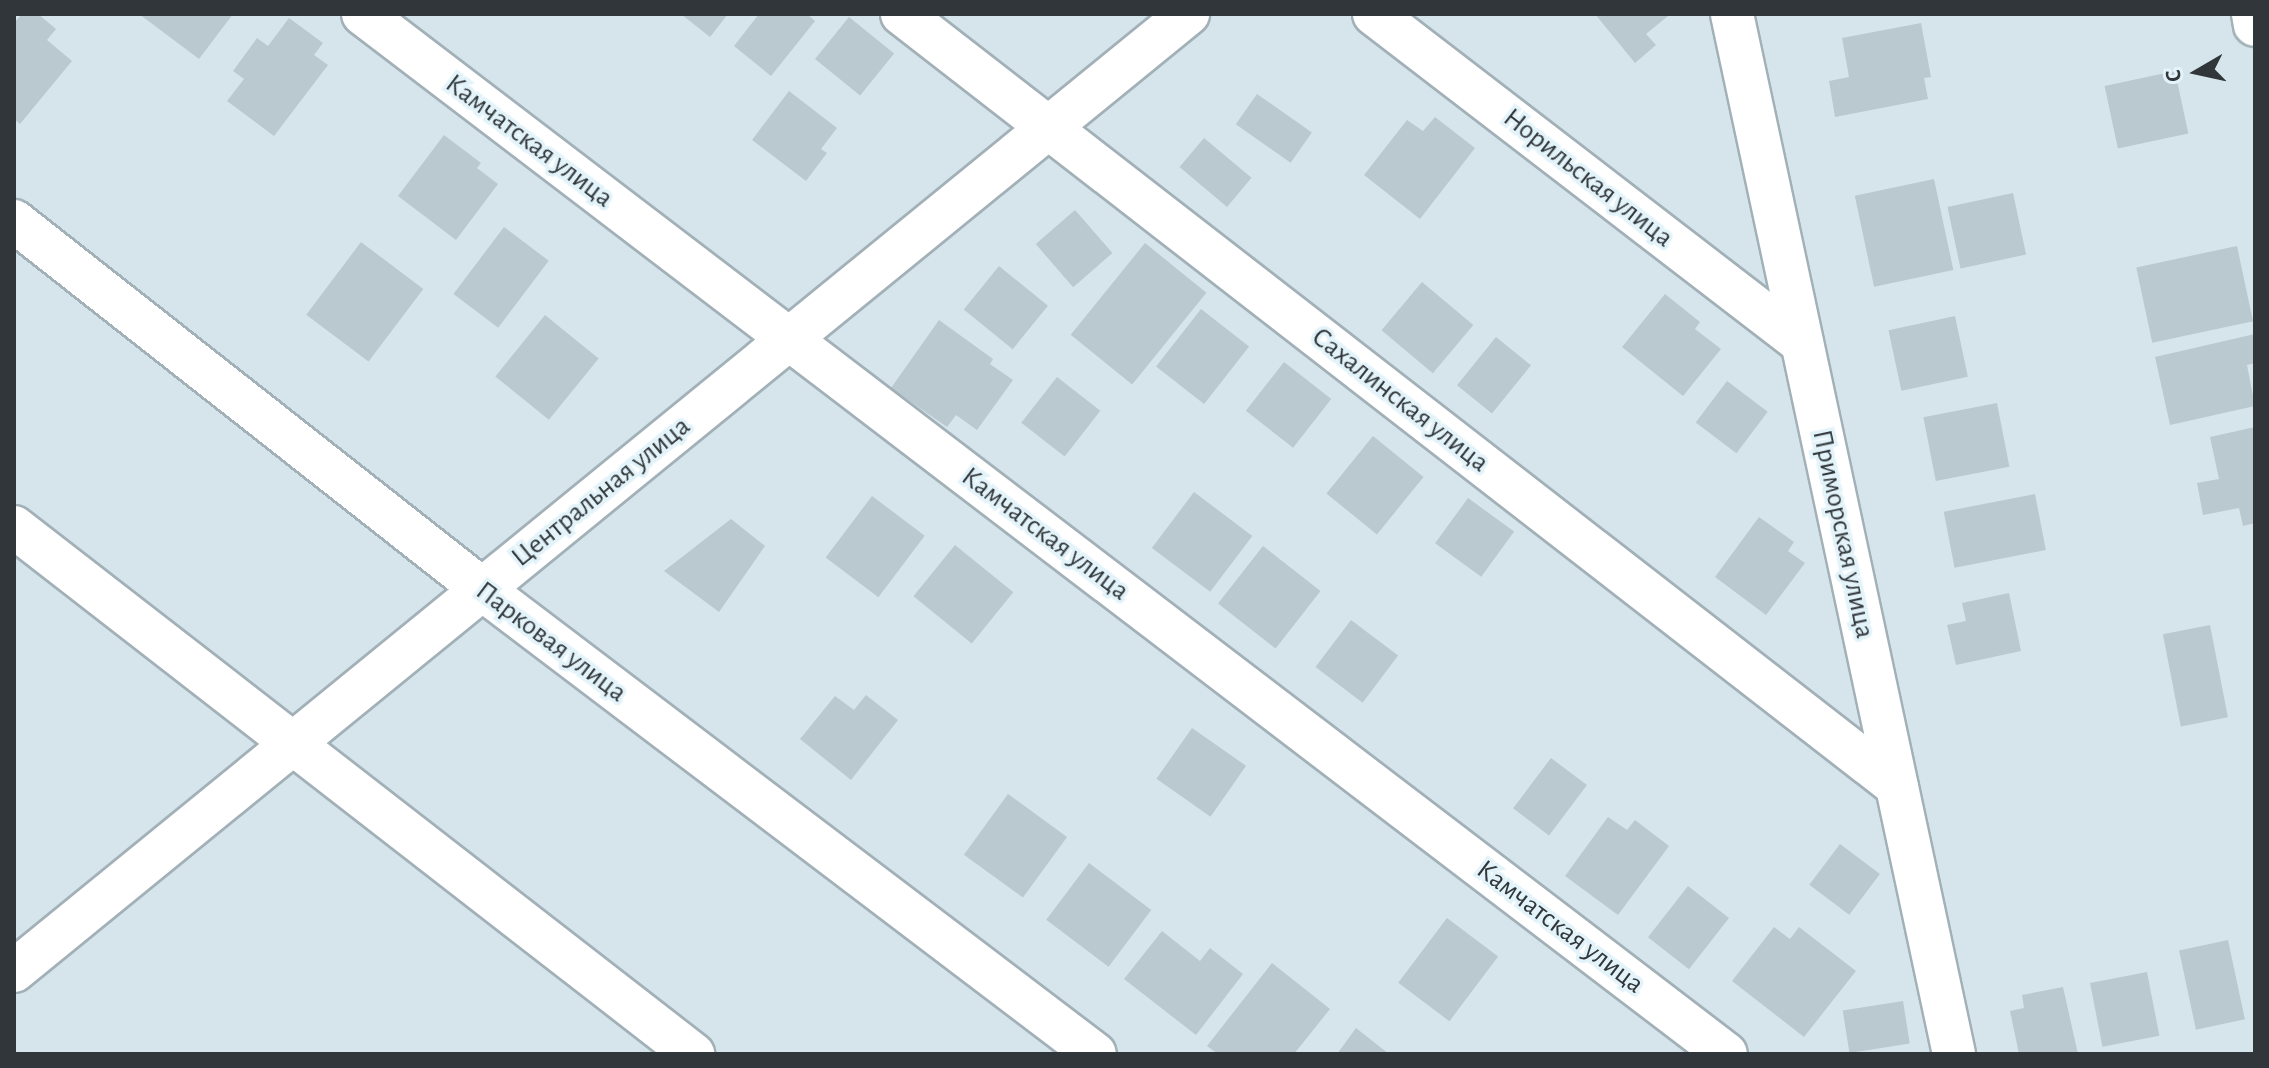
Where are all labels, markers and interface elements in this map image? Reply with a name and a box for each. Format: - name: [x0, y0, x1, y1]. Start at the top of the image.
- north arrow: [2157, 32, 2237, 112]
- street label: Камчатская улица: [439, 67, 619, 215]
- text: С: [2161, 68, 2185, 83]
- street label: Норильская улица: [1496, 101, 1680, 255]
- street label: Сахалинская улица: [1305, 320, 1495, 480]
- street label: Центральная улица: [505, 410, 697, 574]
- street label: Приморская улица: [1805, 427, 1881, 641]
- street label: Камчатская улица: [955, 460, 1135, 608]
- street label: Парковая улица: [469, 574, 633, 710]
- street label: Камчатская улица: [1470, 853, 1650, 1001]

